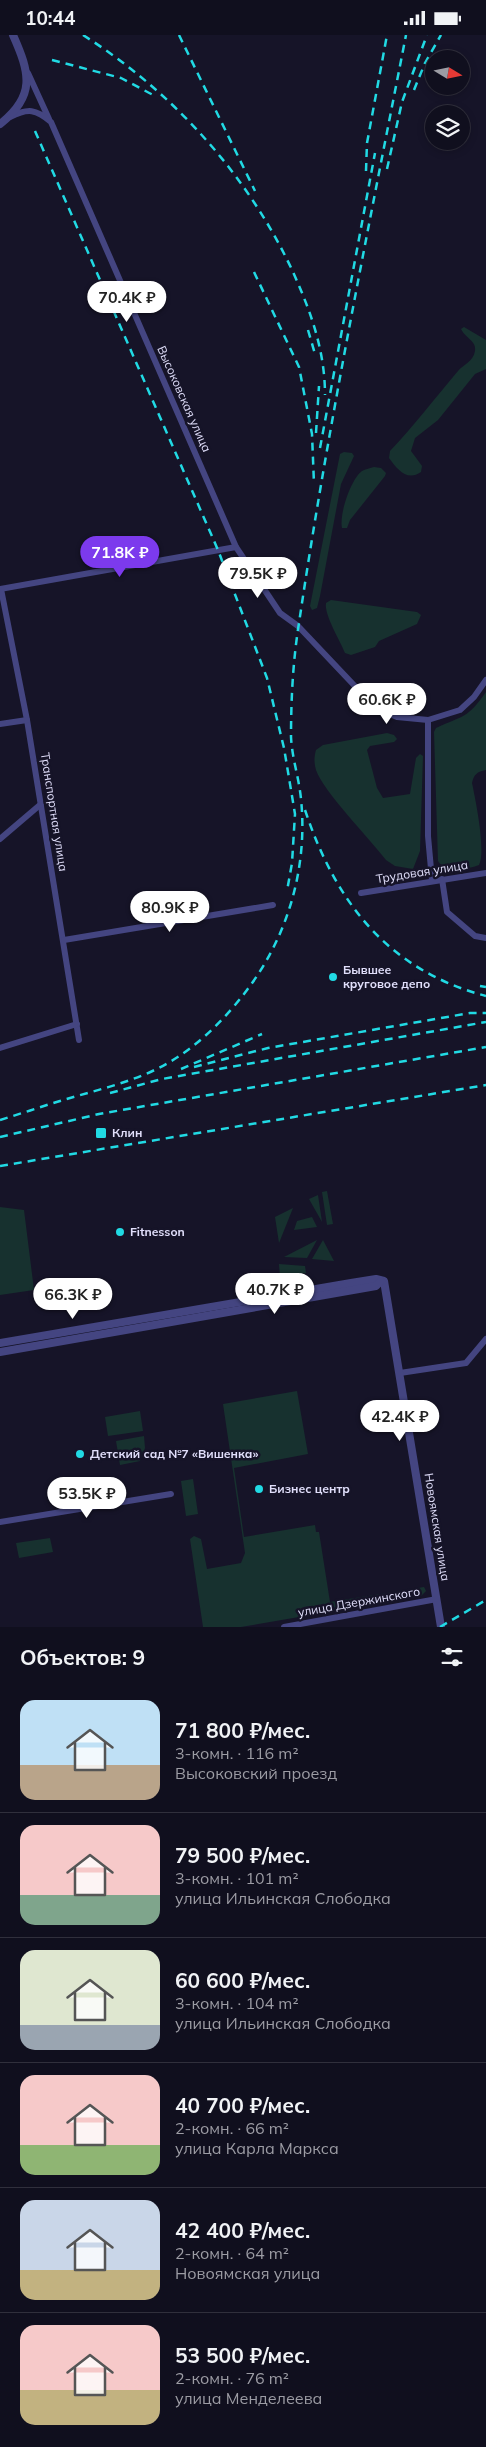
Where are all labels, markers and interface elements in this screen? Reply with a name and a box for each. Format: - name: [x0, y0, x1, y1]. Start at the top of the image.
- text: 10:44: [25, 6, 75, 30]
- north arrow: [425, 50, 470, 95]
- map controls: [425, 50, 470, 150]
- button: layers: [425, 105, 470, 150]
- pin: 70.4K ₽: [81, 281, 173, 323]
- text: 70.4K ₽: [98, 287, 156, 307]
- street label: Высоковская улица: [154, 343, 215, 454]
- pin: 71.8K ₽: [74, 535, 166, 578]
- text: 71.8K ₽: [91, 542, 149, 562]
- pin: 79.5K ₽: [212, 557, 304, 599]
- text: 79.5K ₽: [229, 563, 287, 583]
- pin: 60.6K ₽: [341, 683, 433, 725]
- text: 60.6K ₽: [358, 689, 416, 709]
- street label: Транспортная улица: [38, 751, 71, 873]
- street label: Трудовая улица: [375, 857, 469, 886]
- pin: 80.9K ₽: [124, 891, 216, 933]
- text: 80.9K ₽: [141, 897, 199, 917]
- place label: Бывшее круговое депо: [343, 962, 430, 991]
- marker: Бывшее круговое депо: [327, 971, 339, 983]
- place label: Клин: [112, 1125, 142, 1140]
- marker: Клин: [94, 1126, 108, 1140]
- place label: Fitnesson: [130, 1224, 185, 1239]
- marker: Fitnesson: [114, 1226, 126, 1238]
- pin: 40.7K ₽: [229, 1273, 321, 1315]
- pin: 66.3K ₽: [27, 1277, 119, 1320]
- text: 40.7K ₽: [246, 1279, 304, 1299]
- text: 66.3K ₽: [44, 1284, 102, 1304]
- pin: 42.4K ₽: [354, 1399, 446, 1442]
- text: 42.4K ₽: [371, 1406, 429, 1426]
- place label: Детский сад №7 «Вишенка»: [90, 1446, 258, 1461]
- marker: Детский сад №7 «Вишенка»: [74, 1448, 86, 1460]
- street label: Новоямская улица: [422, 1472, 453, 1582]
- pin: 53.5K ₽: [41, 1477, 133, 1519]
- place label: Бизнес центр: [269, 1481, 350, 1496]
- text: 53.5K ₽: [58, 1483, 116, 1503]
- marker: Бизнес центр: [253, 1483, 265, 1495]
- street label: улица Дзержинского: [297, 1583, 421, 1620]
- icon: filters: [438, 1643, 466, 1671]
- text: Объектов: 9: [20, 1644, 145, 1670]
- text: 71 800 ₽/мес.: [175, 1717, 310, 1743]
- icon: home: [60, 1720, 120, 1780]
- text: 3-комн. · 116 m²: [175, 1743, 299, 1763]
- text: Высоковский проезд: [175, 1763, 337, 1783]
- text: 79 500 ₽/мес.: [175, 1842, 310, 1868]
- icon: home: [60, 1845, 120, 1905]
- text: 3-комн. · 101 m²: [175, 1868, 299, 1888]
- text: улица Ильинская Слободка: [175, 1888, 391, 1908]
- text: 60 600 ₽/мес.: [175, 1967, 310, 1993]
- icon: home: [60, 1970, 120, 2030]
- text: 3-комн. · 104 m²: [175, 1993, 299, 2013]
- text: улица Ильинская Слободка: [175, 2013, 391, 2033]
- text: 40 700 ₽/мес.: [175, 2092, 310, 2118]
- icon: home: [60, 2095, 120, 2155]
- text: 2-комн. · 66 m²: [175, 2118, 289, 2138]
- text: улица Карла Маркса: [175, 2138, 339, 2158]
- text: 42 400 ₽/мес.: [175, 2217, 310, 2243]
- icon: home: [60, 2220, 120, 2280]
- text: 2-комн. · 64 m²: [175, 2243, 289, 2263]
- text: Новоямская улица: [175, 2263, 320, 2283]
- text: 53 500 ₽/мес.: [175, 2342, 310, 2368]
- icon: home: [60, 2345, 120, 2405]
- text: 2-комн. · 76 m²: [175, 2368, 289, 2388]
- text: улица Менделеева: [175, 2388, 322, 2408]

